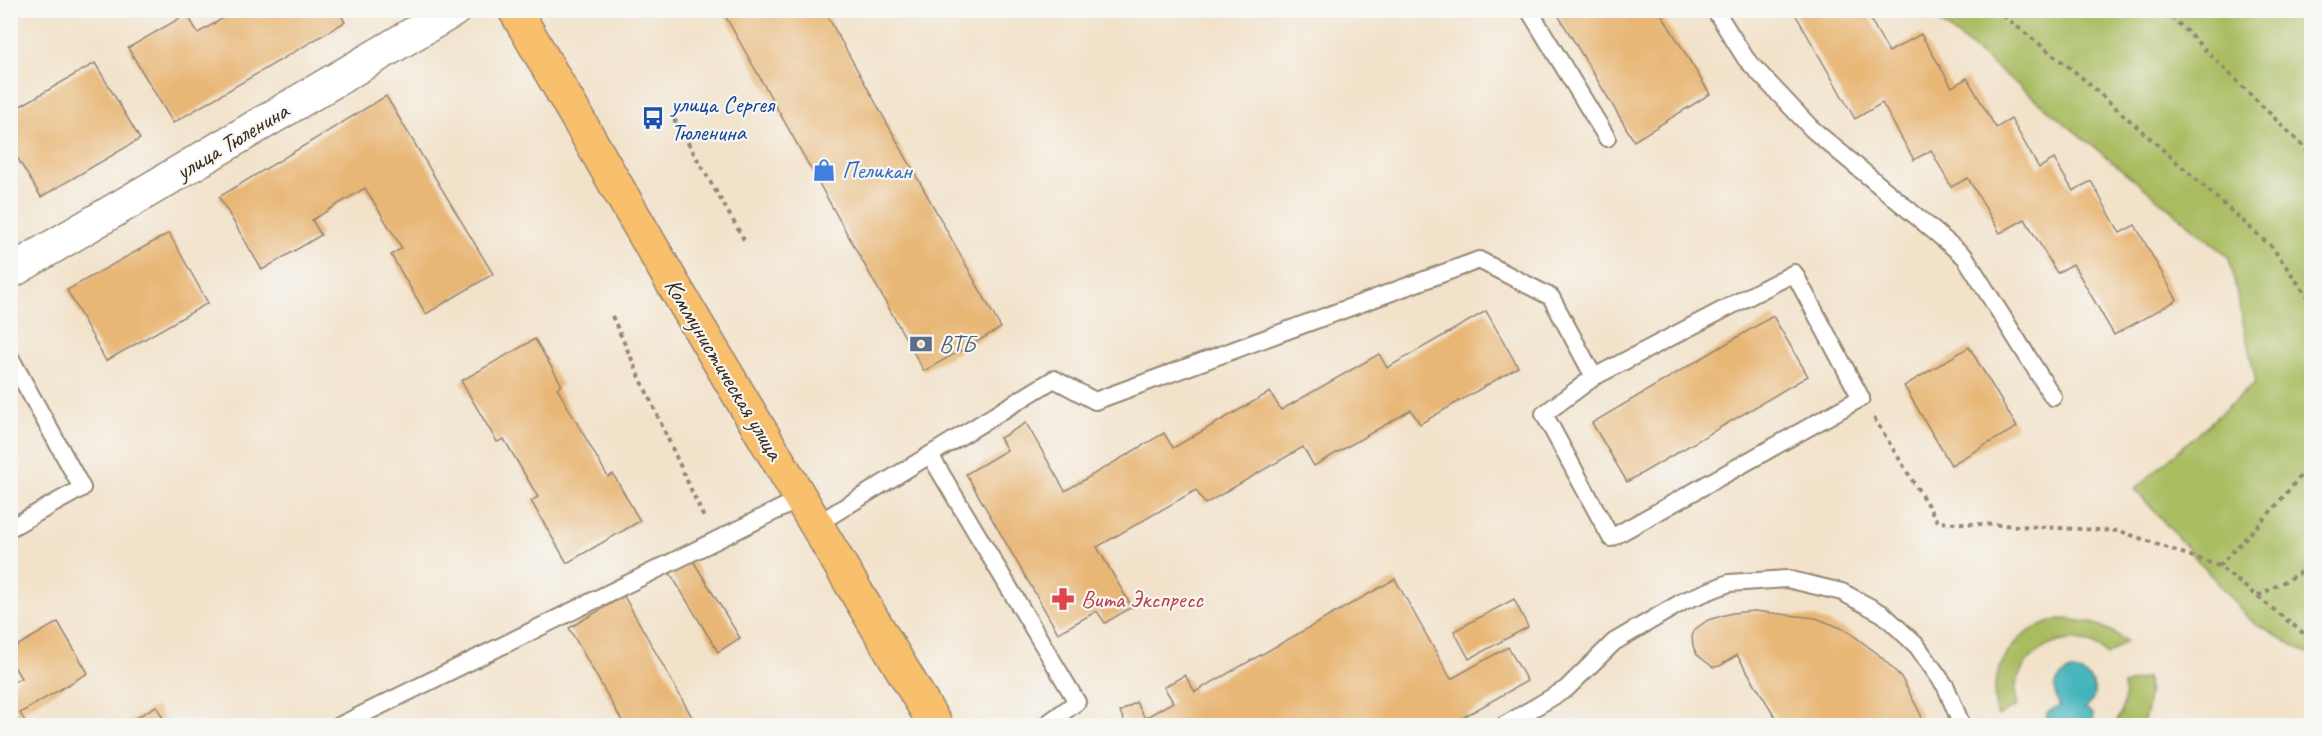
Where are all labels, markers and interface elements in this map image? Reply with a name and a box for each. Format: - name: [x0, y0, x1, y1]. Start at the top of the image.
- place label: улица Сергея Тюленина: [669, 89, 776, 147]
- street label: улица Тюленина: [168, 95, 295, 187]
- bus stop icon: улица Сергея Тюленина: [640, 105, 666, 131]
- place label: Пеликан: [842, 155, 914, 185]
- shop icon: Пеликан: [811, 157, 837, 183]
- street label: Коммунистическая улица: [658, 273, 791, 467]
- place label: ВТБ: [939, 329, 978, 359]
- bank icon: ВТБ: [908, 331, 934, 357]
- place label: Вита Экспресс: [1081, 584, 1204, 614]
- pharmacy icon: Вита Экспресс: [1050, 586, 1076, 612]

